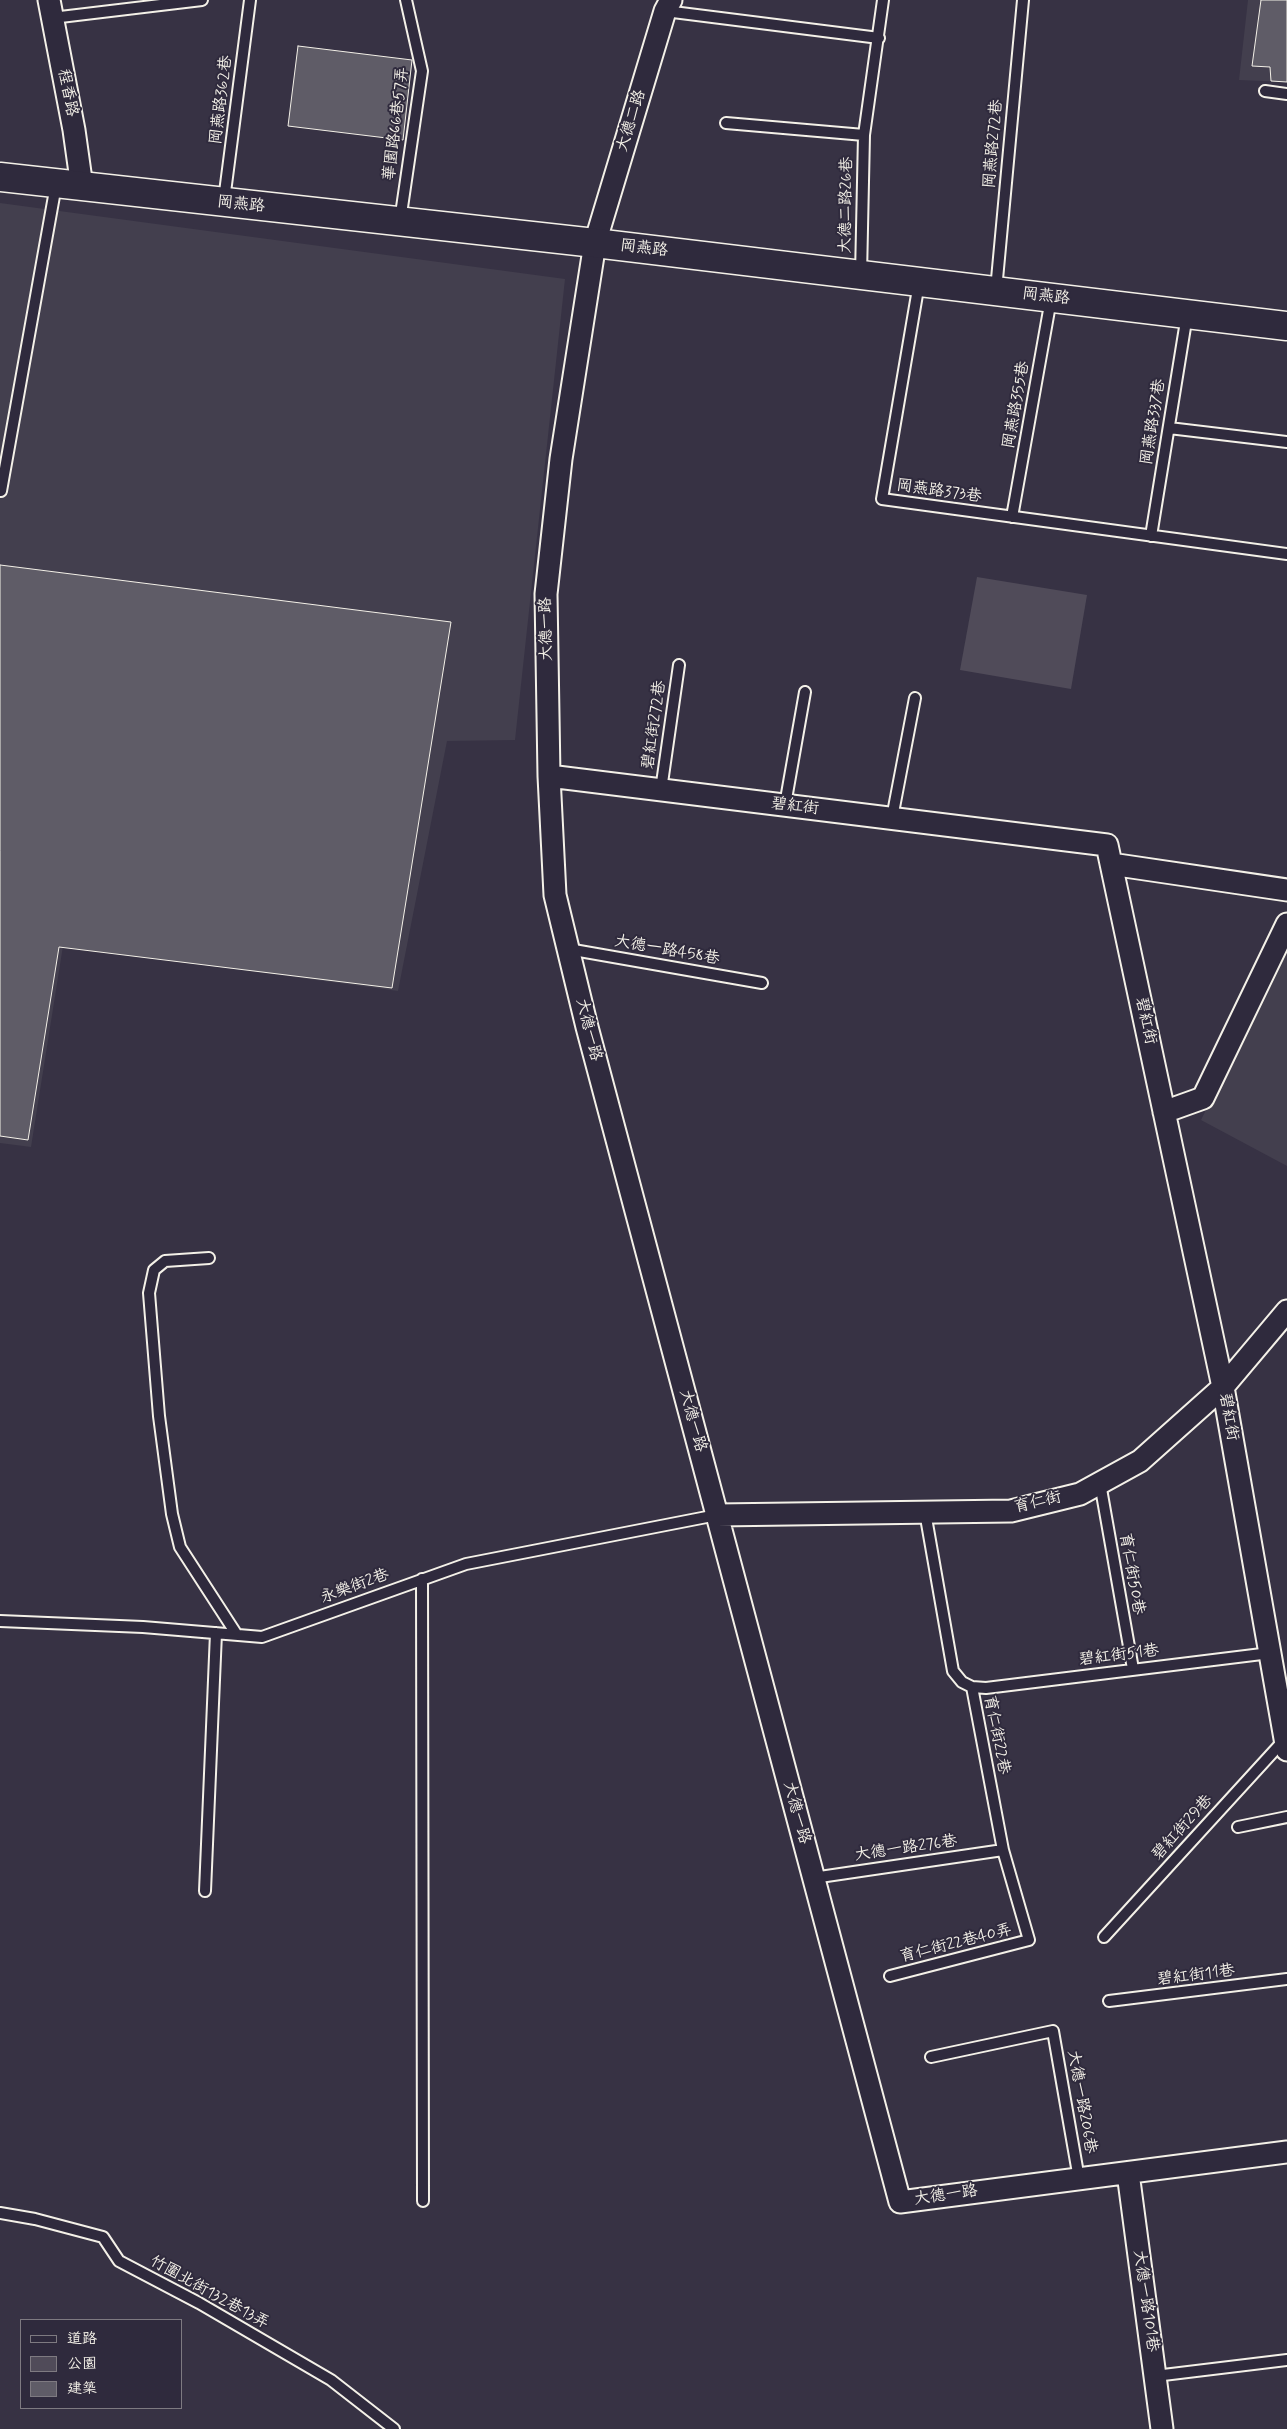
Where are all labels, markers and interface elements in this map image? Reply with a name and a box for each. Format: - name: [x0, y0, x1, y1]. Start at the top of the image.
- street label: 岡燕路362巷: [207, 54, 237, 146]
- street label: 華園路66巷57弄: [380, 66, 414, 182]
- street label: 程香路: [53, 68, 81, 118]
- street label: 大德二路: [613, 88, 651, 154]
- street label: 岡燕路272巷: [981, 99, 1007, 189]
- street label: 大德二路26巷: [837, 156, 857, 254]
- street label: 岡燕路: [216, 193, 266, 217]
- street label: 岡燕路: [619, 237, 669, 261]
- street label: 岡燕路: [1021, 285, 1071, 309]
- street label: 岡燕路355巷: [1000, 360, 1034, 450]
- street label: 岡燕路337巷: [1138, 378, 1170, 466]
- street label: 岡燕路373巷: [895, 477, 983, 507]
- street label: 大德一路: [537, 597, 557, 661]
- street label: 碧紅街272巷: [639, 679, 671, 771]
- street label: 碧紅街: [770, 795, 820, 819]
- street label: 大德一路458巷: [613, 932, 721, 970]
- street label: 碧紅街: [1131, 996, 1159, 1046]
- street label: 大德一路: [571, 997, 605, 1063]
- street label: 大德一路: [674, 1388, 710, 1454]
- street label: 碧紅街: [1214, 1392, 1242, 1442]
- street label: 育仁街: [1012, 1488, 1064, 1518]
- street label: 育仁街50巷: [1114, 1532, 1148, 1616]
- street label: 永樂街2巷: [318, 1566, 392, 1608]
- street label: 碧紅街51巷: [1078, 1642, 1160, 1670]
- street label: 育仁街22巷: [979, 1694, 1013, 1776]
- street label: 大德一路: [778, 1780, 814, 1846]
- street label: 碧紅街29巷: [1149, 1791, 1217, 1865]
- street label: 大德一路276巷: [853, 1832, 959, 1866]
- street label: 育仁街22巷40弄: [898, 1921, 1014, 1967]
- street label: 碧紅街11巷: [1156, 1962, 1236, 1990]
- street label: 大德一路206巷: [1062, 2049, 1100, 2155]
- street label: 大德一路: [913, 2182, 979, 2210]
- street label: 大德一路101巷: [1128, 2249, 1162, 2353]
- street label: 竹圍北街132巷13弄: [146, 2252, 272, 2334]
- legend: [20, 2319, 182, 2409]
- text: 道路: [67, 2329, 97, 2349]
- text: 公園: [67, 2354, 97, 2374]
- text: 建築: [67, 2379, 97, 2399]

